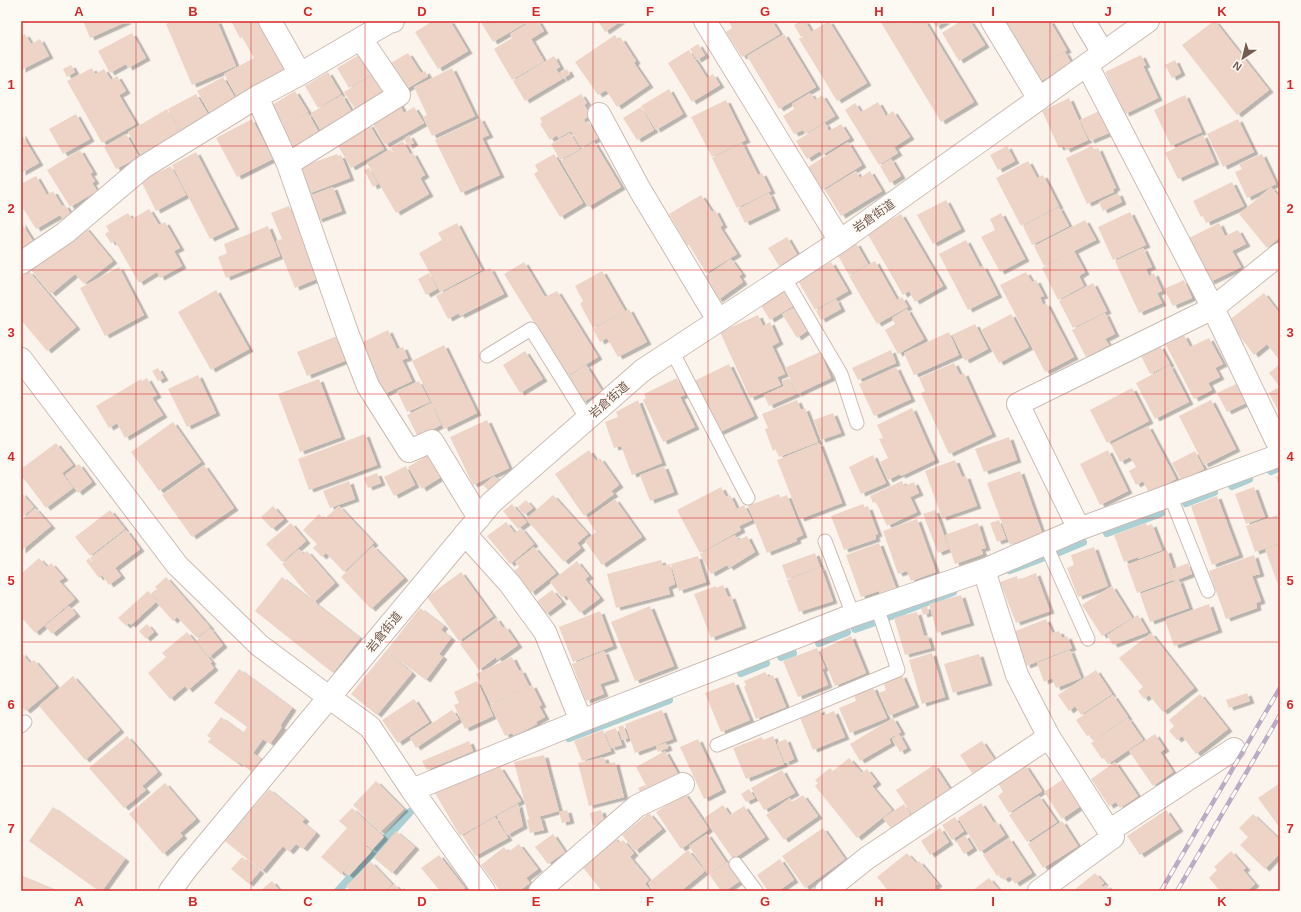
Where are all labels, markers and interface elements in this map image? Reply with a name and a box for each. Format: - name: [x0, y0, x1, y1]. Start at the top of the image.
- text: A: [74, 4, 84, 19]
- text: B: [188, 4, 198, 19]
- text: C: [303, 4, 313, 19]
- text: D: [417, 4, 427, 19]
- text: E: [532, 4, 541, 19]
- text: F: [646, 4, 654, 19]
- text: G: [760, 4, 770, 19]
- text: H: [874, 4, 884, 19]
- text: I: [991, 4, 995, 19]
- text: J: [1104, 4, 1112, 19]
- text: K: [1217, 4, 1227, 19]
- north arrow: [1223, 38, 1263, 78]
- text: N: [1231, 59, 1244, 73]
- text: 1: [7, 77, 15, 92]
- text: 1: [1286, 77, 1294, 92]
- street label: 岩倉街道: [850, 196, 898, 236]
- text: 2: [7, 201, 15, 216]
- text: 2: [1286, 201, 1294, 216]
- text: 3: [7, 325, 15, 340]
- text: 3: [1286, 325, 1294, 340]
- street label: 岩倉街道: [586, 379, 632, 421]
- text: 4: [7, 449, 15, 464]
- text: 4: [1286, 449, 1294, 464]
- text: 5: [7, 573, 15, 588]
- text: 5: [1286, 573, 1294, 588]
- street label: 岩倉街道: [363, 609, 405, 655]
- text: 6: [7, 697, 15, 712]
- text: 6: [1286, 697, 1294, 712]
- text: 7: [7, 821, 15, 836]
- text: 7: [1286, 821, 1294, 836]
- text: A: [74, 894, 84, 909]
- text: B: [188, 894, 198, 909]
- text: C: [303, 894, 313, 909]
- text: D: [417, 894, 427, 909]
- text: E: [532, 894, 541, 909]
- text: F: [646, 894, 654, 909]
- text: G: [760, 894, 770, 909]
- text: H: [874, 894, 884, 909]
- text: I: [991, 894, 995, 909]
- text: J: [1104, 894, 1112, 909]
- text: K: [1217, 894, 1227, 909]

